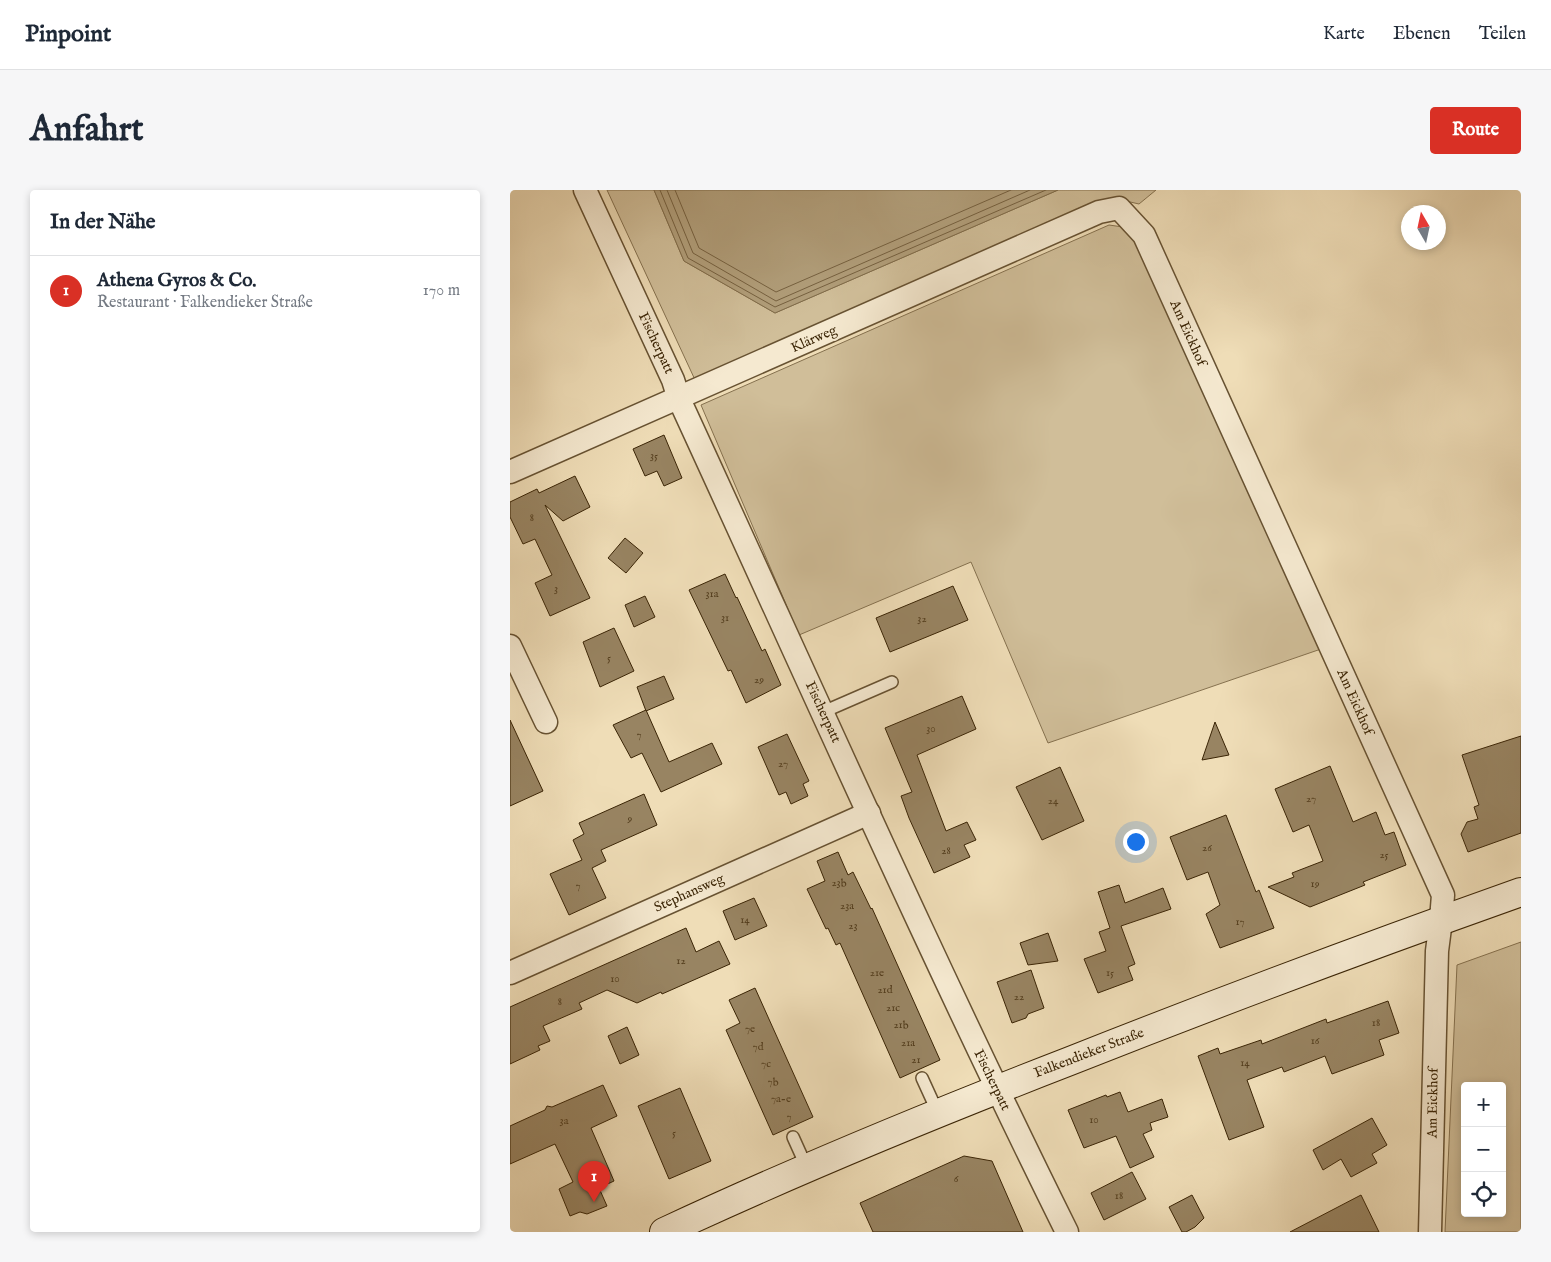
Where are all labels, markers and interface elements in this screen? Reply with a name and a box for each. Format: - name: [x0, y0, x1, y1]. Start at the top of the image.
- text: Pinpoint: [25, 19, 111, 50]
- text: Karte: [1323, 23, 1365, 46]
- text: Ebenen: [1393, 23, 1451, 46]
- text: Teilen: [1479, 23, 1526, 46]
- button: Route: [1430, 107, 1521, 154]
- text: Anfahrt: [30, 108, 144, 153]
- north arrow: [1401, 205, 1446, 250]
- text: In der Nähe: [50, 209, 156, 236]
- text: Athena Gyros & Co.: [97, 269, 256, 293]
- text: 1: [63, 281, 69, 301]
- text: 170 m: [423, 281, 460, 301]
- text: Restaurant · Falkendieker Straße: [97, 293, 313, 313]
- street label: Am Eickhof: [1165, 296, 1212, 371]
- street label: Fischerpatt: [634, 309, 678, 377]
- street label: Klärweg: [788, 321, 840, 357]
- house number: 35: [650, 449, 658, 463]
- house number: 8: [530, 511, 534, 525]
- house number: 3: [554, 582, 558, 596]
- house number: 31a: [706, 587, 719, 601]
- house number: 31: [721, 611, 729, 625]
- house number: 32: [917, 612, 927, 626]
- house number: 5: [607, 651, 611, 665]
- street label: Am Eickhof: [1332, 665, 1379, 740]
- house number: 29: [754, 673, 764, 687]
- street label: Fischerpatt: [801, 678, 845, 746]
- house number: 30: [926, 722, 936, 736]
- house number: 7: [636, 728, 642, 742]
- house number: 27: [778, 757, 788, 771]
- house number: 27: [1306, 792, 1316, 806]
- house number: 24: [1048, 794, 1059, 808]
- house number: 9: [627, 812, 633, 826]
- your location: [1123, 829, 1149, 855]
- house number: 26: [1202, 841, 1212, 855]
- house number: 28: [941, 844, 951, 858]
- house number: 25: [1379, 848, 1389, 862]
- street label: Stephansweg: [651, 869, 727, 916]
- house number: 23b: [831, 876, 847, 890]
- house number: 19: [1311, 877, 1320, 891]
- house number: 7: [575, 879, 581, 893]
- house number: 23a: [840, 899, 854, 913]
- house number: 14: [740, 913, 750, 927]
- house number: 17: [1235, 915, 1245, 929]
- house number: 23: [848, 919, 858, 933]
- house number: 12: [676, 954, 686, 968]
- house number: 21e: [870, 966, 884, 980]
- house number: 15: [1106, 966, 1114, 980]
- house number: 10: [610, 972, 620, 986]
- house number: 21d: [877, 983, 893, 997]
- house number: 22: [1014, 990, 1024, 1004]
- house number: 8: [558, 995, 562, 1009]
- house number: 21c: [886, 1001, 900, 1015]
- house number: 18: [1372, 1016, 1380, 1030]
- house number: 21b: [893, 1018, 909, 1032]
- house number: 7e: [745, 1022, 755, 1036]
- street label: Falkendieker Straße: [1032, 1024, 1147, 1082]
- house number: 16: [1311, 1034, 1320, 1048]
- house number: 21a: [901, 1036, 915, 1050]
- house number: 7d: [752, 1040, 764, 1054]
- street label: Fischerpatt: [969, 1046, 1015, 1114]
- house number: 21: [911, 1053, 921, 1067]
- house number: 14: [1240, 1056, 1250, 1070]
- house number: 7c: [761, 1057, 771, 1071]
- street label: Am Eickhof: [1423, 1065, 1443, 1139]
- house number: 7b: [767, 1075, 779, 1089]
- map controls: [1461, 1082, 1506, 1217]
- button: +: [1461, 1082, 1506, 1127]
- house number: 7a-e: [771, 1092, 791, 1106]
- house number: 7: [786, 1110, 792, 1124]
- house number: 10: [1089, 1113, 1099, 1127]
- house number: 3a: [560, 1114, 569, 1128]
- house number: 5: [672, 1126, 676, 1140]
- button: −: [1461, 1127, 1506, 1172]
- pin: 1: [578, 1161, 610, 1202]
- house number: 6: [954, 1172, 959, 1186]
- button: locate: [1461, 1172, 1506, 1217]
- house number: 18: [1115, 1189, 1123, 1203]

